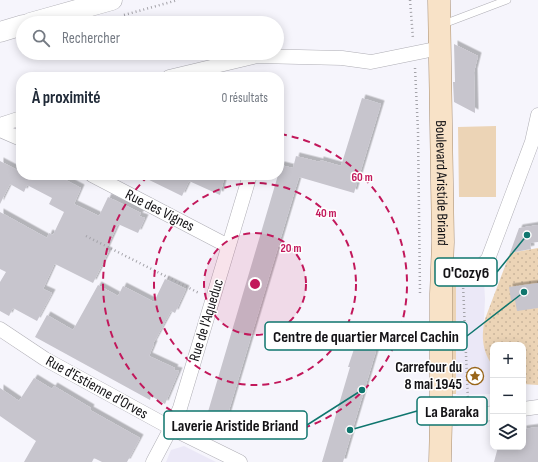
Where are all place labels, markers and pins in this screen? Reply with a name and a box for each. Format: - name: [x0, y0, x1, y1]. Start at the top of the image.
- callout: O'Cozy6: [435, 258, 497, 286]
- centre of rings: [248, 277, 262, 291]
- callout: Centre de quartier Marcel Cachin: [265, 322, 467, 350]
- place label: Carrefour du 8 mai 1945: [395, 358, 462, 394]
- place icon: Carrefour du 8 mai 1945: [465, 366, 485, 386]
- callout: La Baraka: [417, 397, 487, 425]
- callout: Laverie Aristide Briand: [164, 411, 307, 439]

